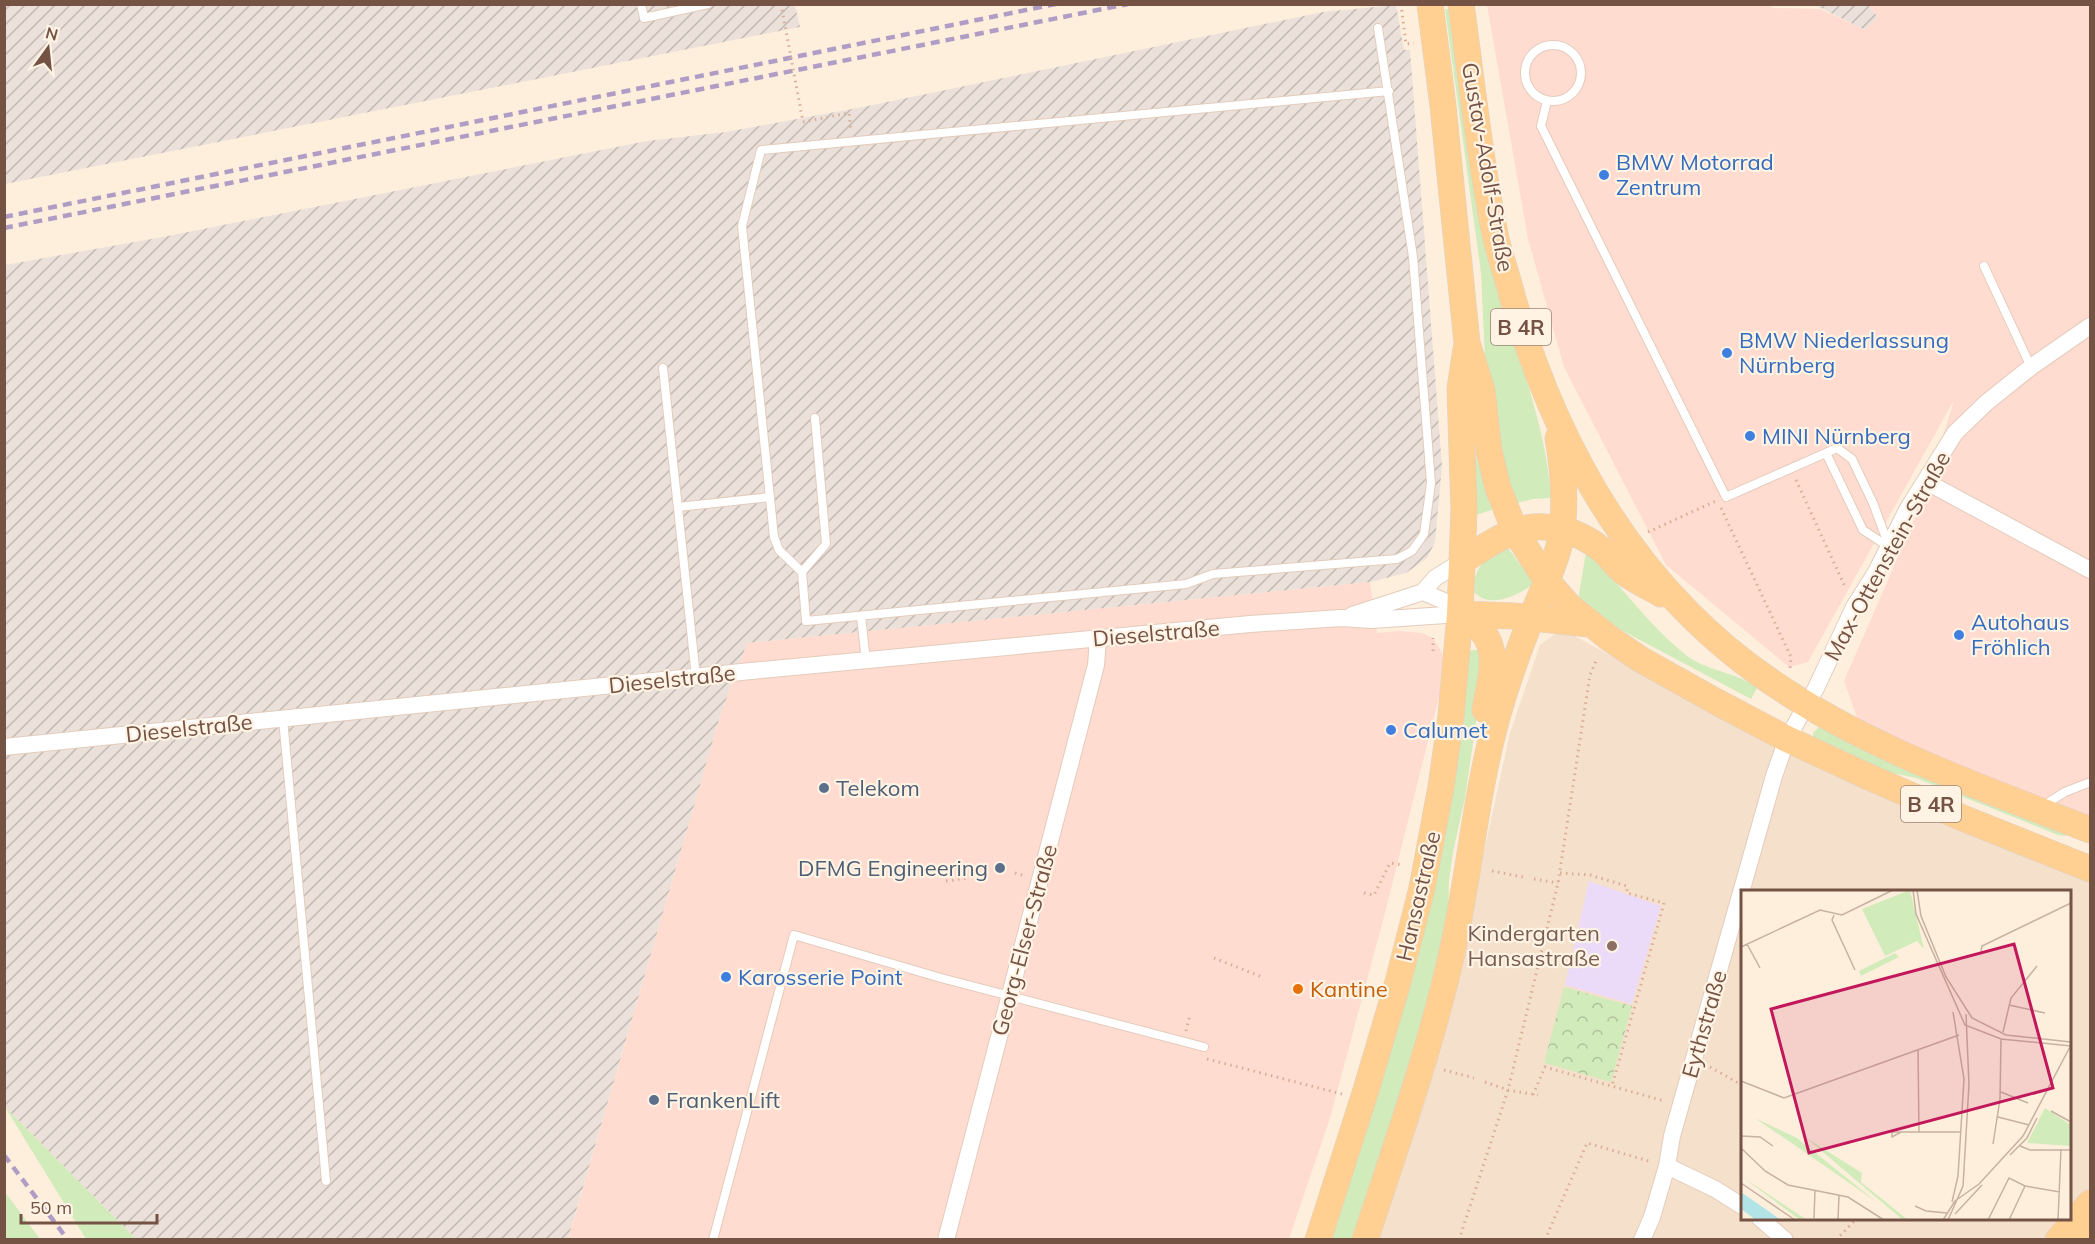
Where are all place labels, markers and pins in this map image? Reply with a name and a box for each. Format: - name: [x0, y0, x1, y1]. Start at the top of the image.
- place label: BMW Motorrad Zentrum: [1616, 148, 1774, 201]
- marker: BMW Motorrad Zentrum: [1597, 168, 1611, 182]
- place label: BMW Niederlassung Nürnberg: [1739, 326, 1949, 379]
- marker: BMW Niederlassung Nürnberg: [1720, 346, 1734, 360]
- place label: MINI Nürnberg: [1762, 422, 1911, 450]
- marker: MINI Nürnberg: [1743, 429, 1757, 443]
- place label: Autohaus Fröhlich: [1971, 608, 2070, 661]
- marker: Autohaus Fröhlich: [1952, 628, 1966, 642]
- place label: Calumet: [1403, 716, 1488, 744]
- marker: Calumet: [1384, 723, 1398, 737]
- place label: Telekom: [836, 774, 920, 802]
- marker: Telekom: [817, 781, 831, 795]
- place label: DFMG Engineering: [798, 854, 988, 882]
- marker: DFMG Engineering: [993, 861, 1007, 875]
- place label: Kindergarten Hansastraße: [1467, 919, 1600, 972]
- marker: Kindergarten Hansastraße: [1605, 939, 1619, 953]
- place label: Karosserie Point: [738, 963, 903, 991]
- marker: Karosserie Point: [719, 970, 733, 984]
- place label: Kantine: [1310, 975, 1388, 1003]
- marker: Kantine: [1291, 982, 1305, 996]
- place label: FrankenLift: [666, 1086, 780, 1114]
- marker: FrankenLift: [647, 1093, 661, 1107]

